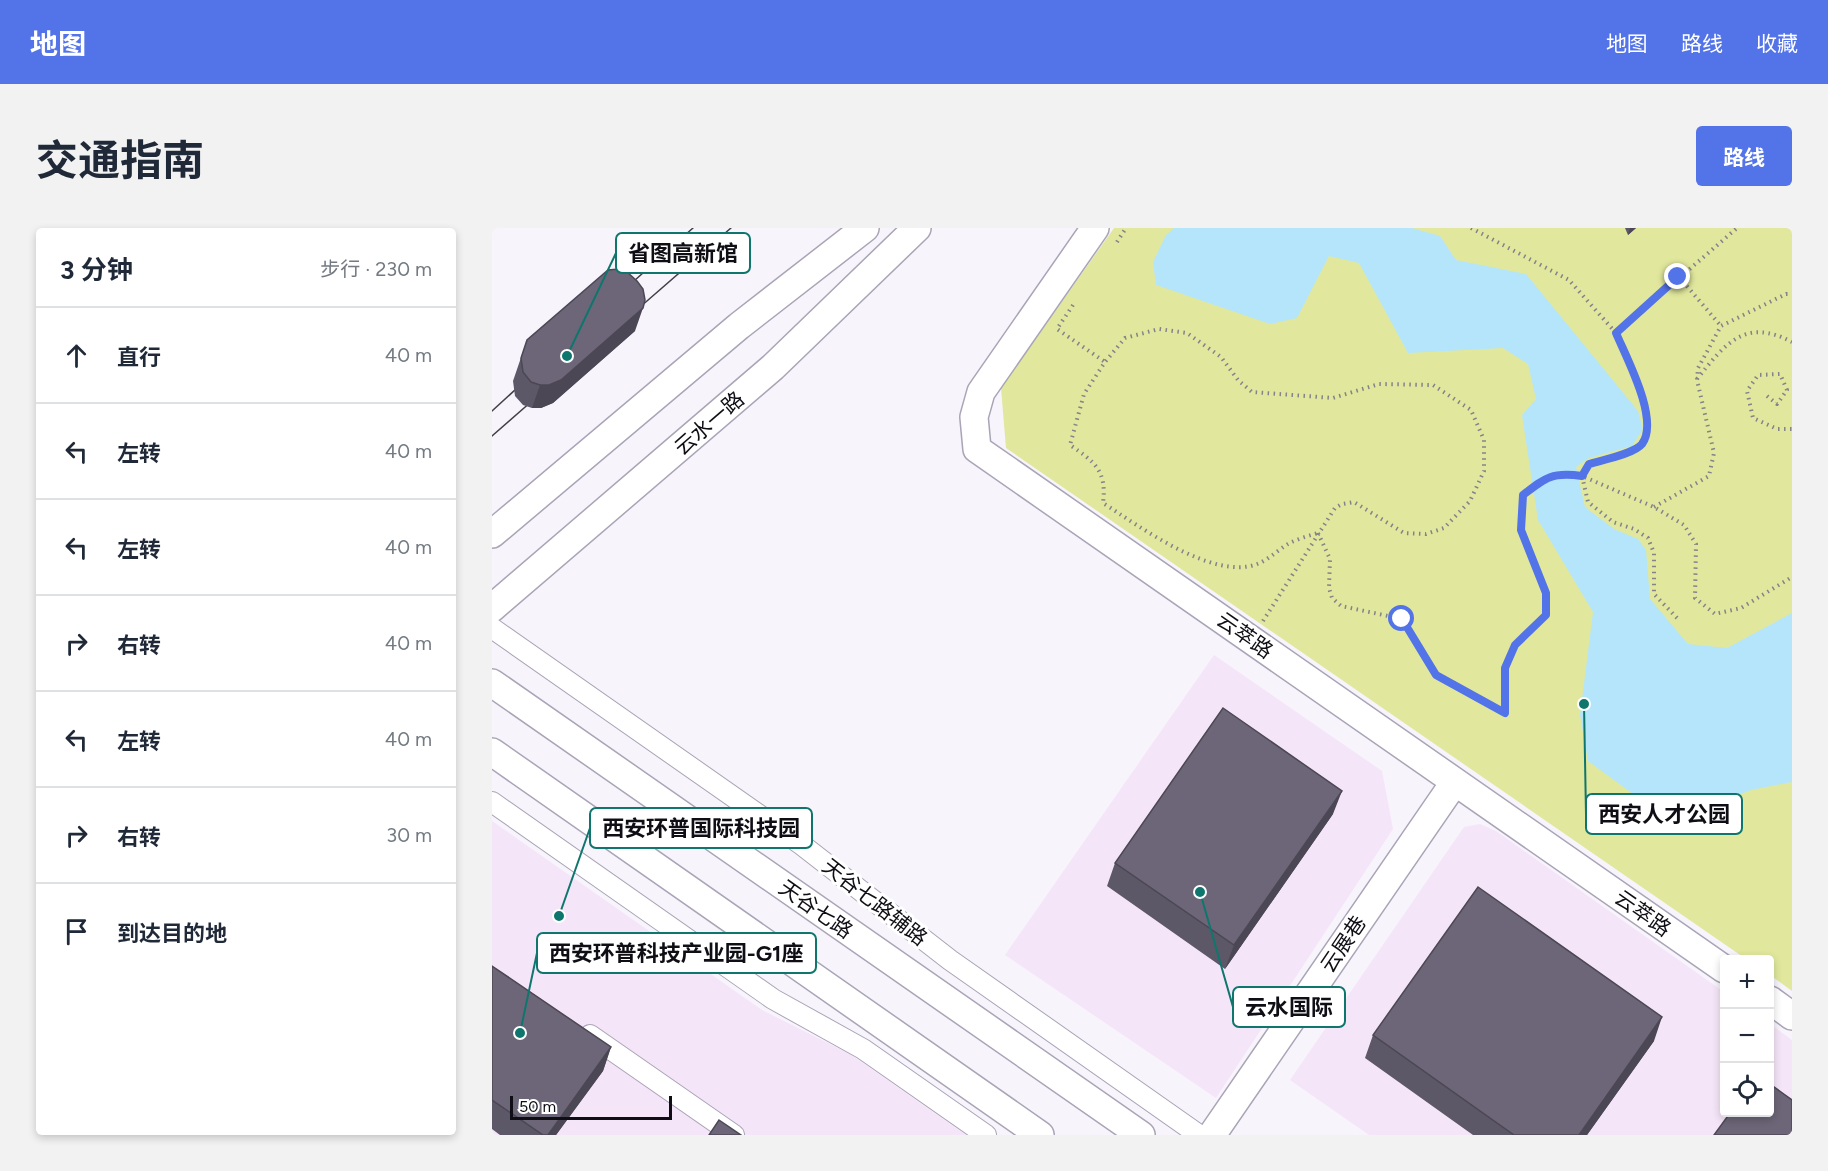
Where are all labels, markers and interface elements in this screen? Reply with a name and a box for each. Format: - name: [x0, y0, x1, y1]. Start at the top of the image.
- text: 地图: [30, 27, 86, 61]
- text: 地图: [1606, 31, 1648, 56]
- text: 路线: [1681, 31, 1723, 56]
- text: 收藏: [1756, 31, 1798, 56]
- button: 路线: [1696, 126, 1792, 186]
- text: 交通指南: [36, 135, 204, 186]
- callout: 省图高新馆: [616, 233, 750, 273]
- text: 省图高新馆: [628, 240, 738, 267]
- text: 3 分钟: [60, 254, 133, 286]
- text: 步行 · 230 m: [320, 257, 432, 281]
- route end: [1664, 263, 1690, 289]
- icon: ahead: [60, 339, 93, 372]
- text: 40 m: [385, 343, 432, 367]
- text: 直行: [117, 344, 161, 371]
- street label: 云水一路: [669, 386, 749, 460]
- icon: left: [60, 435, 93, 468]
- text: 40 m: [385, 439, 432, 463]
- text: 左转: [117, 440, 161, 467]
- icon: left: [60, 531, 93, 564]
- text: 40 m: [385, 535, 432, 559]
- text: 左转: [117, 536, 161, 563]
- route start: [1388, 605, 1414, 631]
- street label: 云萃路: [1212, 607, 1278, 663]
- icon: right: [60, 627, 93, 660]
- text: 40 m: [385, 631, 432, 655]
- text: 右转: [117, 632, 161, 659]
- icon: left: [60, 723, 93, 756]
- text: 40 m: [385, 727, 432, 751]
- text: 左转: [117, 728, 161, 755]
- callout: 西安人才公园: [1586, 794, 1742, 834]
- text: 西安人才公园: [1598, 801, 1730, 828]
- callout: 西安环普国际科技园: [590, 808, 812, 848]
- text: 西安环普国际科技园: [602, 815, 800, 842]
- icon: right: [60, 819, 93, 852]
- text: 30 m: [386, 823, 432, 847]
- text: 右转: [117, 824, 161, 851]
- street label: 天谷七路辅路: [818, 853, 932, 951]
- street label: 天谷七路: [774, 875, 858, 943]
- street label: 云萃路: [1610, 885, 1676, 941]
- street label: 云展巷: [1315, 911, 1371, 977]
- icon: arrive: [60, 915, 93, 948]
- text: 到达目的地: [117, 920, 227, 947]
- callout: 西安环普科技产业园-G1座: [537, 933, 816, 973]
- text: 西安环普科技产业园-G1座: [549, 940, 803, 967]
- map controls: [1720, 955, 1774, 1117]
- button: +: [1720, 955, 1774, 1009]
- callout: 云水国际: [1233, 987, 1345, 1027]
- text: 云水国际: [1245, 994, 1333, 1021]
- button: −: [1720, 1009, 1774, 1063]
- button: locate: [1720, 1063, 1774, 1117]
- scale bar: [510, 1093, 672, 1120]
- text: 50 m: [519, 1097, 556, 1116]

